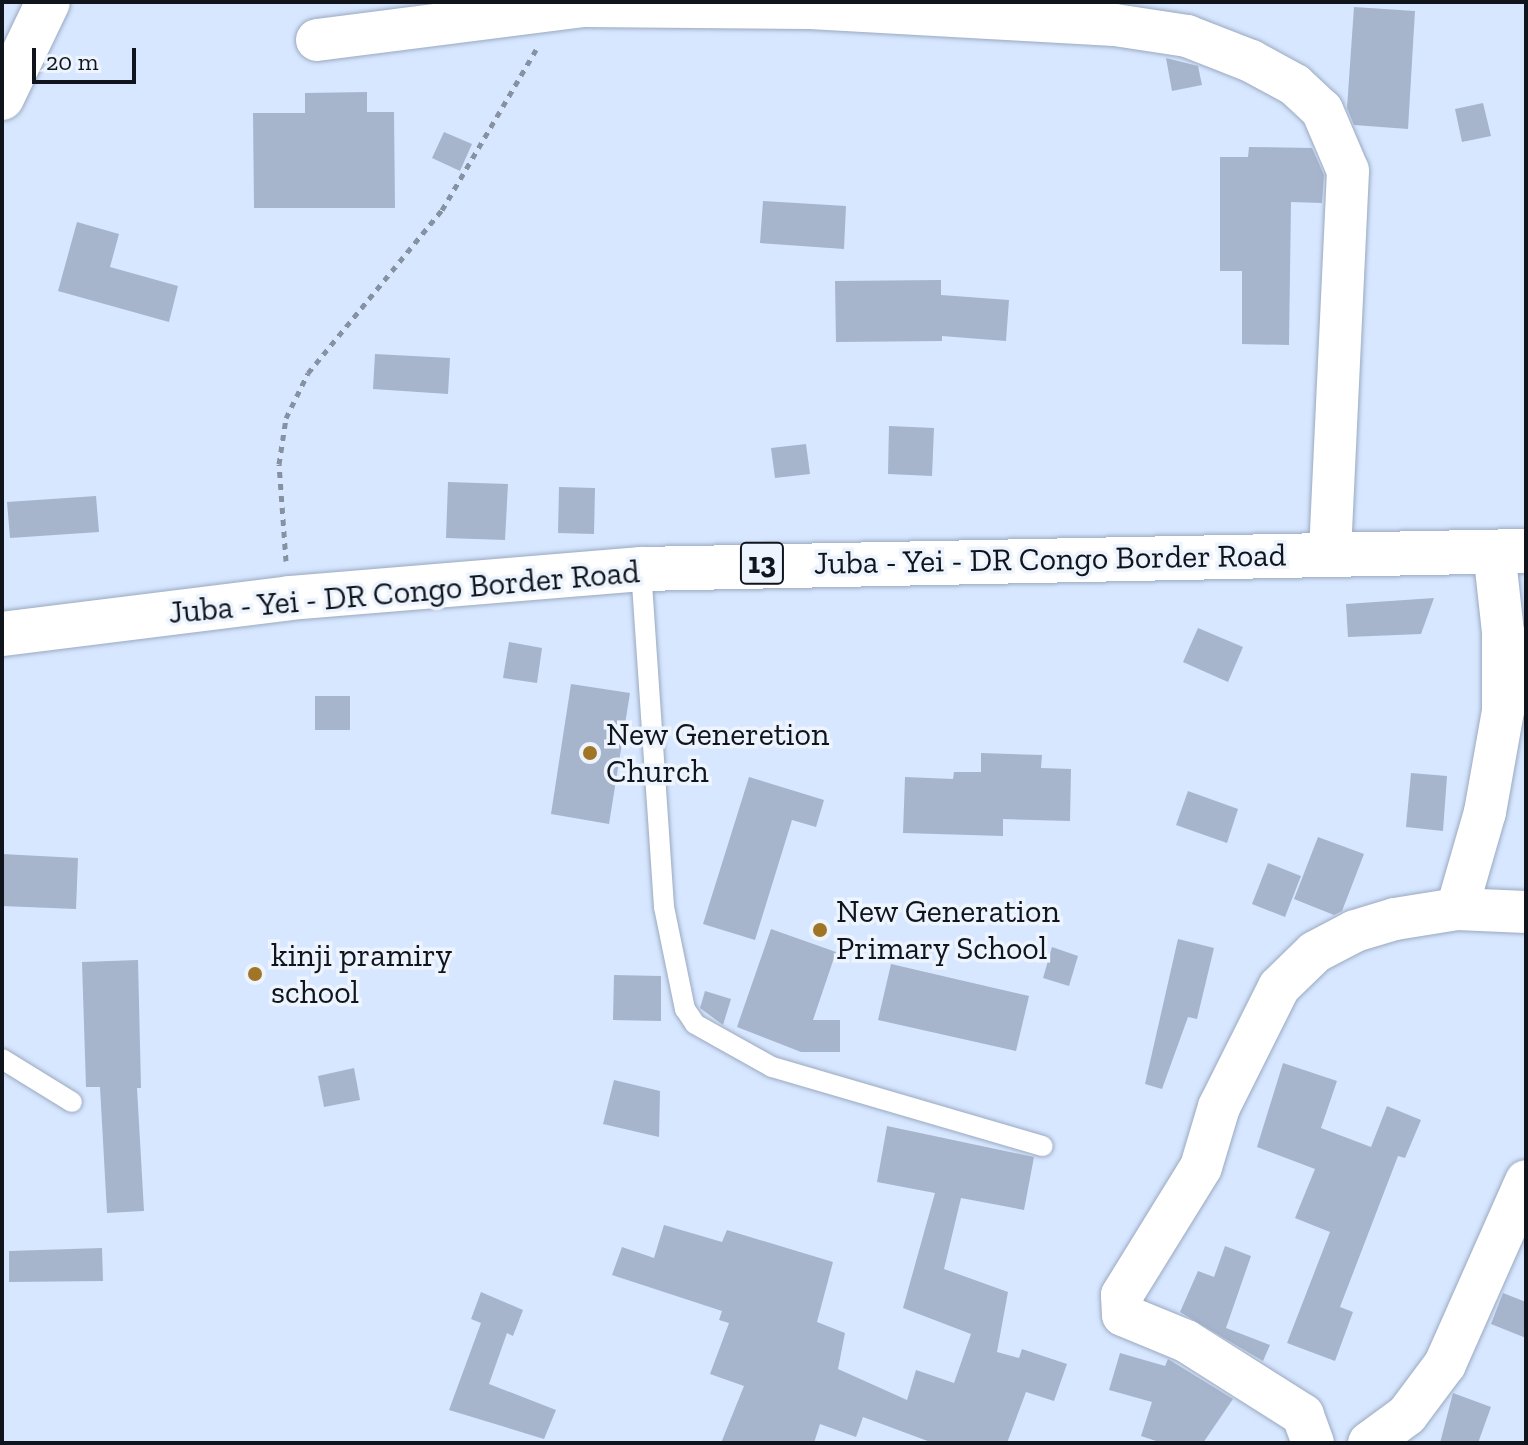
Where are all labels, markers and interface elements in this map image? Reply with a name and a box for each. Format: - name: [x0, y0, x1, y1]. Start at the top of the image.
- scale bar: [36, 32, 140, 82]
- text: 20 m: [46, 47, 98, 76]
- street label: Juba - Yei - DR Congo Border Road: [813, 536, 1287, 582]
- road number: 13: [738, 537, 786, 589]
- street label: Juba - Yei - DR Congo Border Road: [166, 552, 642, 632]
- place label: New Generetion Church: [606, 716, 830, 791]
- marker: New Generetion Church: [581, 744, 599, 762]
- place label: New Generation Primary School: [836, 893, 1060, 968]
- marker: New Generation Primary School: [811, 921, 829, 939]
- place label: kinji pramiry school: [271, 937, 452, 1012]
- marker: kinji pramiry school: [246, 965, 264, 983]

